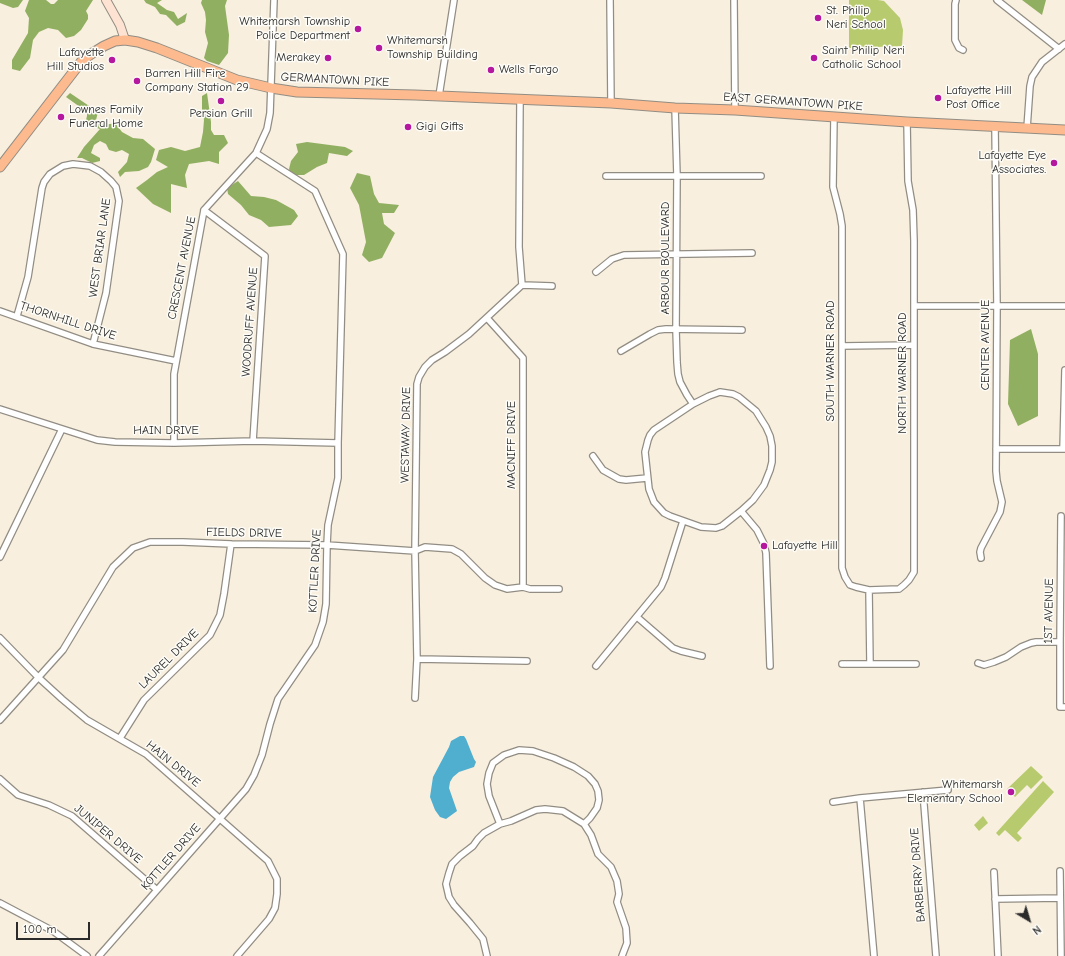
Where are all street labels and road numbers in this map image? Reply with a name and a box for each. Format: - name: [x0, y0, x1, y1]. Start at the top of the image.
- street label: GERMANTOWN PIKE: [280, 70, 390, 90]
- street label: EAST GERMANTOWN PIKE: [723, 90, 863, 114]
- street label: WEST BRIAR LANE: [86, 197, 114, 299]
- street label: ARBOUR BOULEVARD: [659, 202, 673, 314]
- street label: CRESCENT AVENUE: [165, 215, 199, 321]
- street label: WOODRUFF AVENUE: [239, 267, 261, 377]
- street label: THORNHILL DRIVE: [18, 299, 118, 343]
- street label: SOUTH WARNER ROAD: [824, 300, 838, 422]
- street label: CENTER AVENUE: [979, 300, 993, 390]
- street label: NORTH WARNER ROAD: [896, 312, 910, 434]
- street label: WESTAWAY DRIVE: [398, 387, 414, 483]
- street label: MACNIFF DRIVE: [505, 401, 519, 489]
- street label: HAIN DRIVE: [133, 424, 199, 438]
- street label: FIELDS DRIVE: [206, 525, 282, 541]
- street label: KOTTLER DRIVE: [306, 529, 324, 613]
- street label: 1ST AVENUE: [1041, 578, 1057, 644]
- street label: LAUREL DRIVE: [136, 626, 202, 692]
- street label: HAIN DRIVE: [143, 738, 203, 790]
- street label: JUNIPER DRIVE: [71, 801, 145, 867]
- street label: KOTTLER DRIVE: [138, 821, 204, 893]
- street label: BARBERRY DRIVE: [908, 827, 928, 923]

